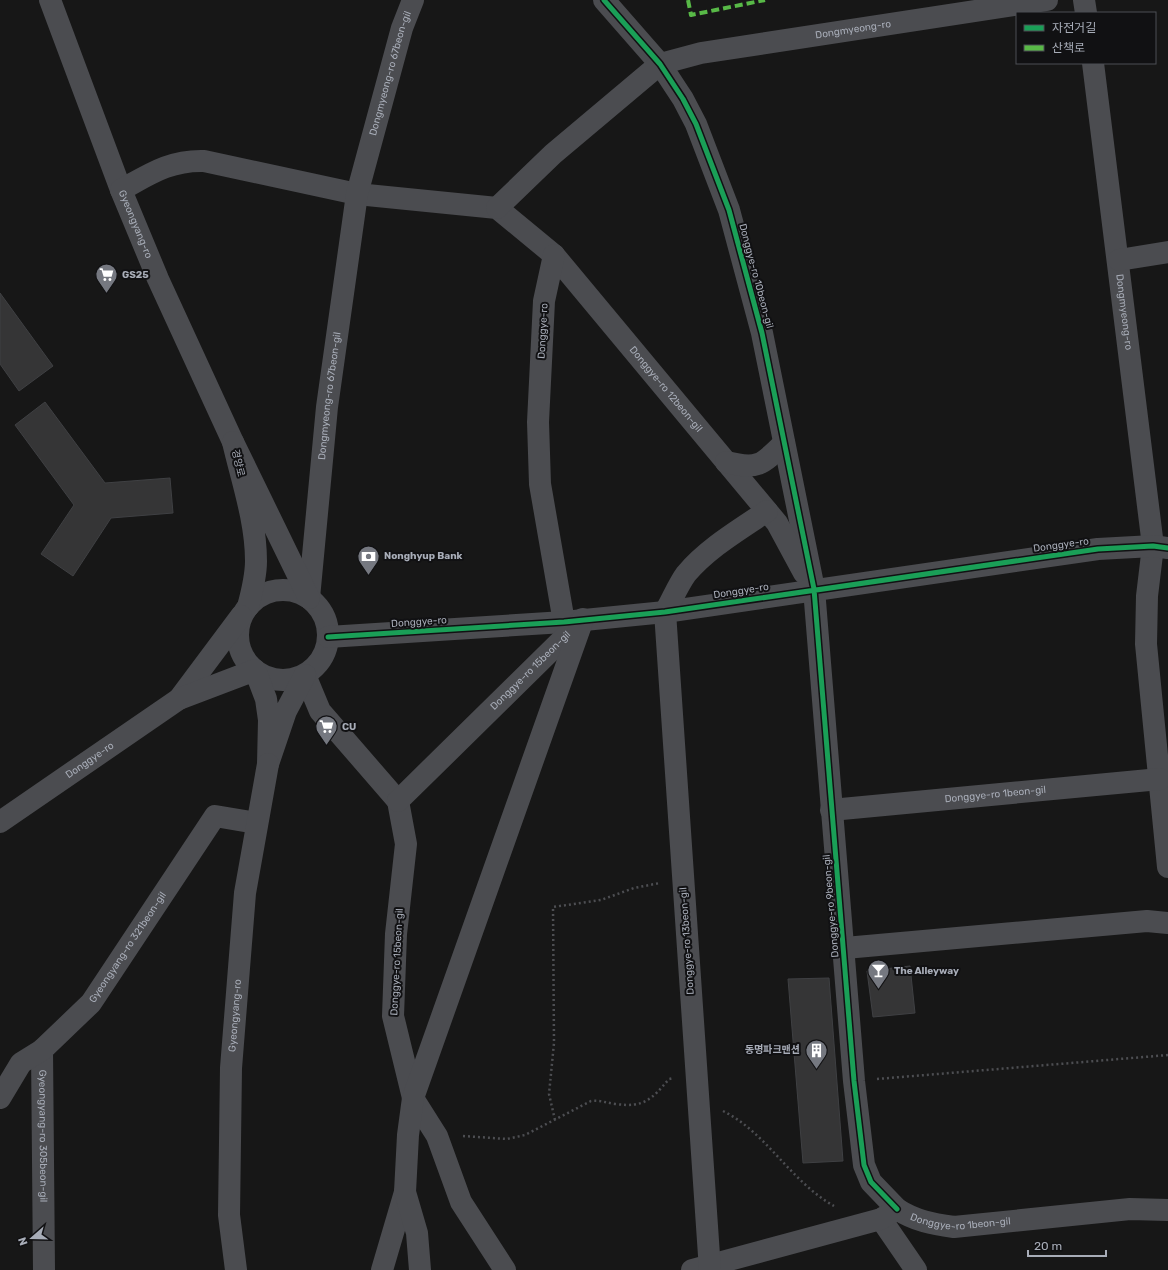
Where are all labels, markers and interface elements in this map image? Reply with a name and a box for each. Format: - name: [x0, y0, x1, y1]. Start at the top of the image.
- street label: Dongmyeong-ro 67beon-gil: [367, 10, 414, 137]
- legend: [1016, 12, 1156, 64]
- street label: Dongmyeong-ro: [814, 18, 892, 41]
- text: 자전거길: [1052, 21, 1096, 35]
- text: 산책로: [1052, 41, 1085, 55]
- street label: Gyeongyang-ro: [116, 188, 155, 260]
- street label: Donggye-ro 10beon-gil: [736, 222, 776, 330]
- supermarket icon: GS25: [94, 262, 120, 295]
- place label: GS25: [122, 269, 149, 281]
- street label: Dongmyeong-ro: [1113, 273, 1135, 351]
- street label: Donggye-ro: [536, 303, 550, 359]
- street label: Dongmyeong-ro 67beon-gil: [316, 331, 343, 461]
- street label: Donggye-ro 12beon-gil: [627, 344, 705, 434]
- street label: 경양로: [229, 448, 247, 478]
- street label: Donggye-ro: [1033, 535, 1090, 555]
- bank icon: Nonghyup Bank: [355, 543, 381, 576]
- place label: Nonghyup Bank: [384, 550, 463, 562]
- street label: Donggye-ro: [712, 581, 770, 601]
- street label: Donggye-ro: [391, 614, 448, 630]
- street label: Donggye-ro 15beon-gil: [488, 629, 573, 713]
- supermarket icon: CU: [313, 714, 339, 747]
- place label: CU: [342, 721, 356, 733]
- street label: Donggye-ro: [63, 739, 116, 781]
- street label: Donggye-ro 1beon-gil: [944, 784, 1046, 805]
- street label: Donggye-ro 9beon-gil: [821, 854, 841, 958]
- street label: Donggye-ro 13beon-gil: [677, 887, 697, 995]
- street label: Gyeongyang-ro 321beon-gil: [87, 890, 169, 1005]
- street label: Donggye-ro 15beon-gil: [388, 908, 406, 1016]
- bar icon: The Alleyway: [866, 958, 892, 991]
- place label: The Alleyway: [894, 965, 959, 977]
- street label: Gyeongyang-ro: [226, 979, 244, 1052]
- building icon: 동명파크맨션: [803, 1037, 829, 1070]
- place label: 동명파크맨션: [745, 1044, 800, 1056]
- street label: Gyeongyang-ro 305beon-gil: [36, 1070, 49, 1202]
- street label: Donggye-ro 1beon-gil: [908, 1211, 1011, 1233]
- north arrow: [12, 1218, 52, 1258]
- scale bar: [1028, 1232, 1106, 1258]
- text: N: [16, 1235, 31, 1247]
- text: 20 m: [1034, 1239, 1062, 1253]

